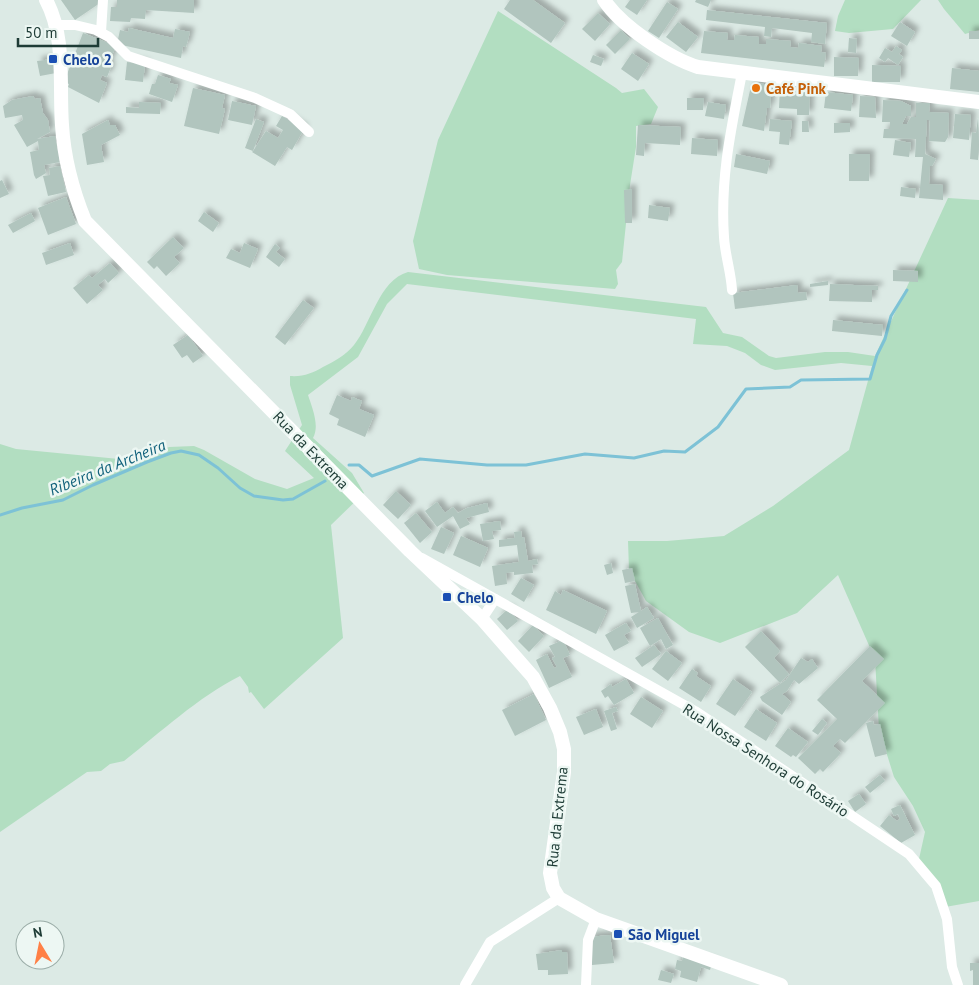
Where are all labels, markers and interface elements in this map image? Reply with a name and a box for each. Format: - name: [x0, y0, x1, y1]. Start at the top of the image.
- scale bar: [18, 15, 98, 47]
- text: 50 m: [25, 23, 58, 42]
- place label: Chelo 2: [63, 50, 112, 69]
- marker: Chelo 2: [47, 53, 59, 65]
- place label: Café Pink: [766, 79, 827, 98]
- marker: Café Pink: [750, 82, 762, 94]
- street label: Rua da Extrema: [269, 407, 353, 493]
- water label: Ribeira da Archeira: [46, 434, 168, 499]
- place label: Chelo: [457, 588, 494, 607]
- marker: Chelo: [441, 591, 453, 603]
- street label: Rua Nossa Senhora do Rosário: [679, 699, 853, 821]
- street label: Rua da Extrema: [542, 766, 572, 868]
- north arrow: [15, 920, 65, 970]
- text: N: [32, 923, 44, 942]
- place label: São Miguel: [628, 925, 700, 944]
- marker: São Miguel: [612, 928, 624, 940]

